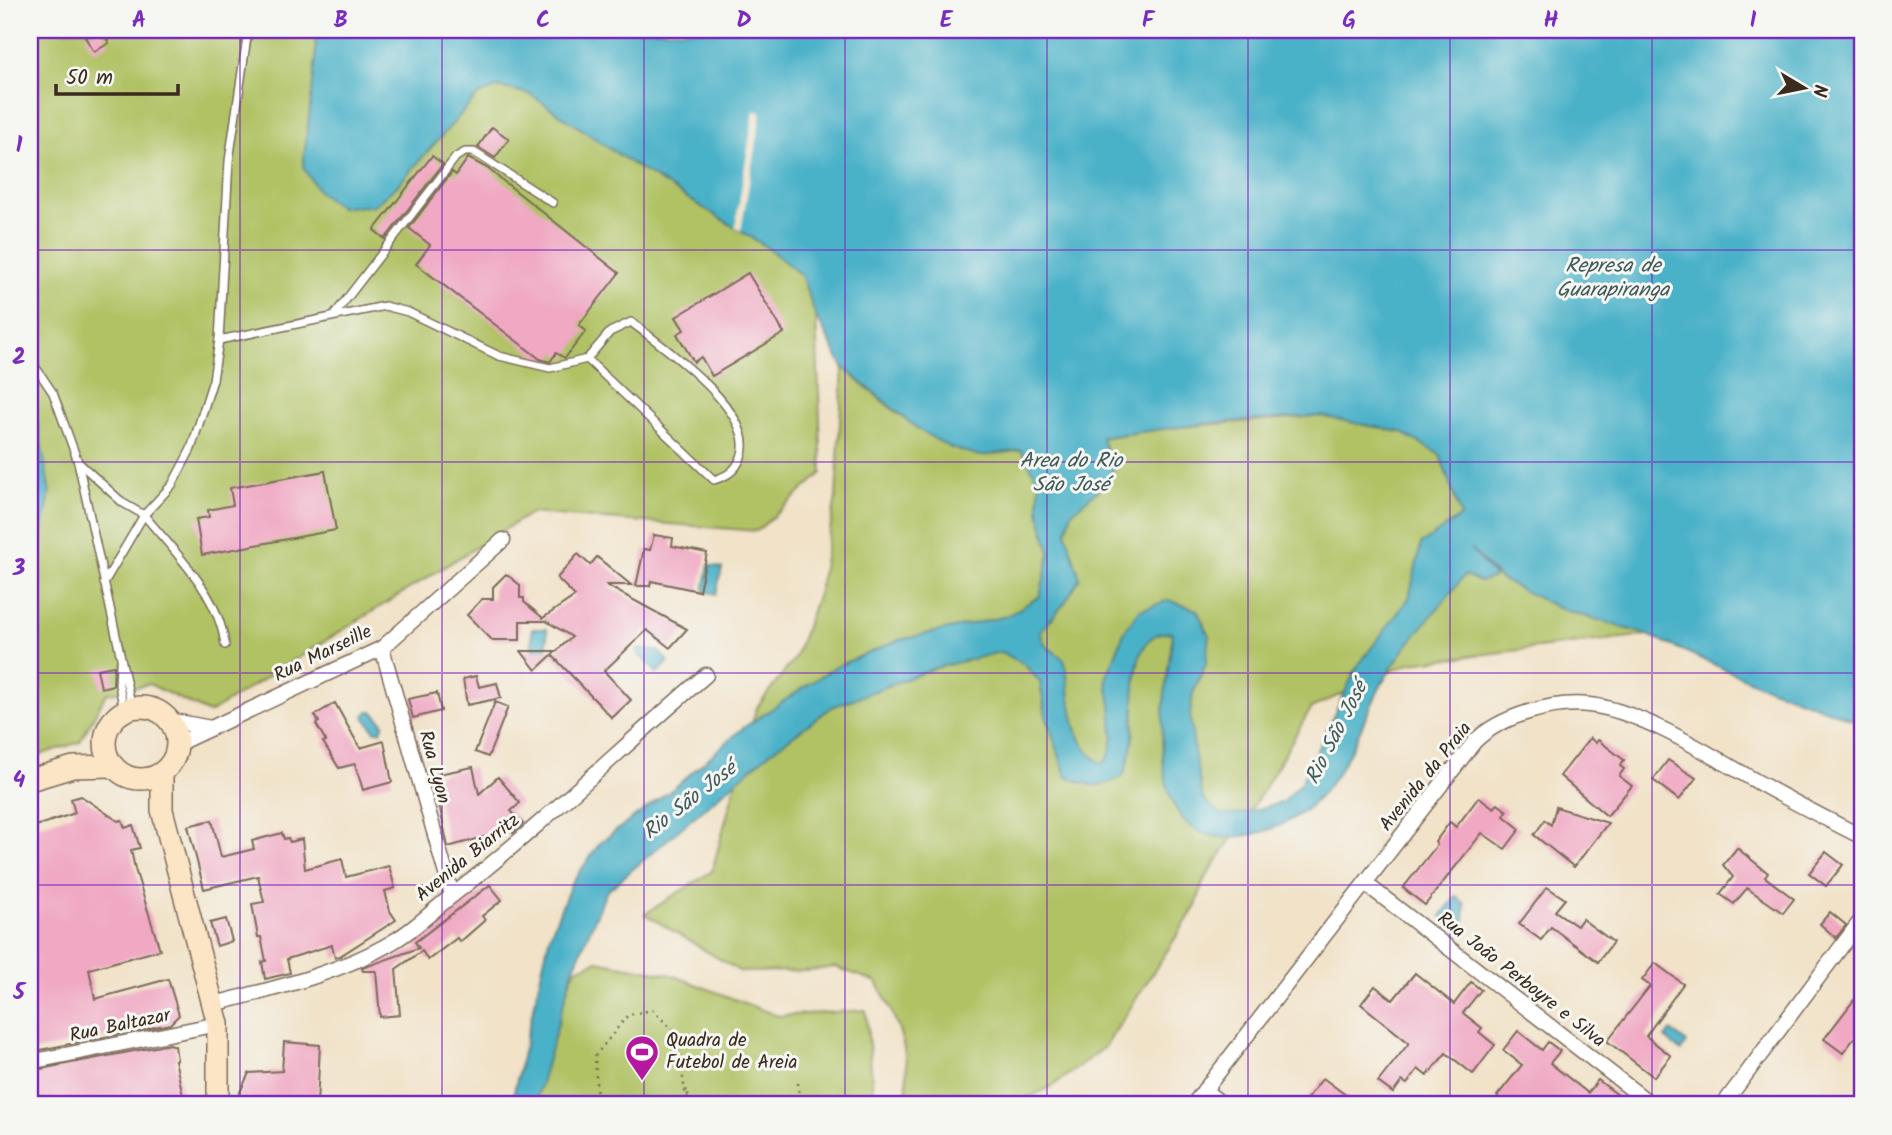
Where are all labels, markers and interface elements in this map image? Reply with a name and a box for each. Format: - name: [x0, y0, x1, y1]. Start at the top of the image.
- text: A: [132, 3, 146, 39]
- text: B: [334, 3, 348, 39]
- text: C: [536, 3, 550, 39]
- text: D: [736, 3, 752, 39]
- text: E: [940, 3, 954, 39]
- text: F: [1142, 3, 1156, 39]
- text: G: [1342, 3, 1356, 39]
- text: H: [1544, 3, 1559, 39]
- text: I: [1749, 3, 1757, 39]
- scale bar: [56, 52, 178, 96]
- north arrow: [1770, 52, 1840, 122]
- text: 50 m: [66, 62, 113, 95]
- text: N: [1803, 82, 1835, 99]
- text: 1: [16, 128, 23, 164]
- water label: Represa de Guarapiranga: [1557, 250, 1670, 307]
- text: 2: [12, 340, 26, 376]
- water label: Area do Rio São José: [1020, 445, 1124, 502]
- text: 3: [12, 551, 26, 587]
- street label: Rua Marseille: [269, 617, 378, 691]
- water label: Rio São José: [1297, 671, 1379, 790]
- street label: Avenida da Praia: [1372, 716, 1480, 838]
- street label: Rua Lyon: [410, 727, 458, 807]
- water label: Rio São José: [636, 751, 748, 848]
- text: 4: [13, 763, 26, 799]
- street label: Avenida Biarritz: [409, 806, 527, 910]
- street label: Rua João Perboyre e Silva: [1430, 904, 1612, 1056]
- text: 5: [12, 975, 27, 1011]
- street label: Rua Baltazar: [67, 1000, 175, 1051]
- place label: Quadra de Futebol de Areia: [666, 1026, 797, 1078]
- sports icon: Quadra de Futebol de Areia: [623, 1033, 661, 1082]

